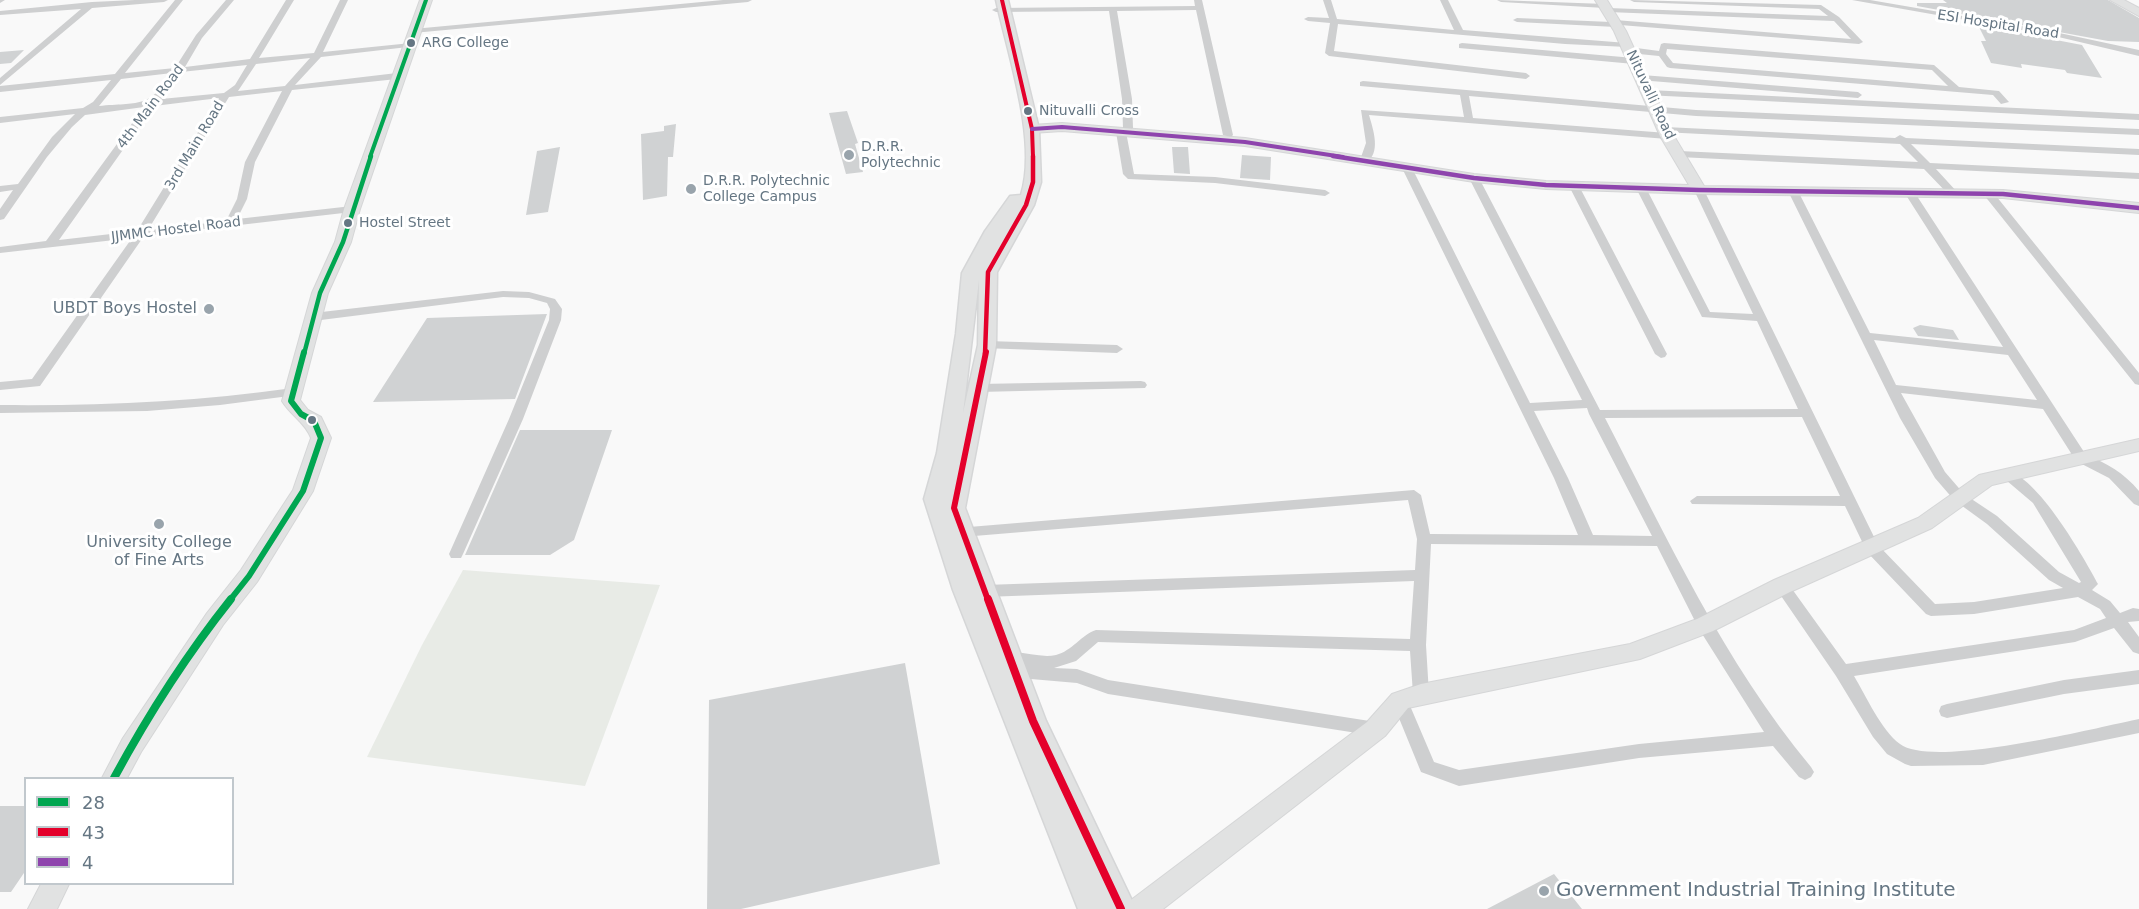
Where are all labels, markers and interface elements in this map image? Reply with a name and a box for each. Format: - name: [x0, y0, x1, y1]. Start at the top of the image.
- street label: ESI Hospital Road: [1936, 7, 2060, 43]
- place label: ARG College: [422, 35, 509, 51]
- marker: ARG College: [405, 37, 417, 49]
- street label: Nituvalli Road: [1622, 48, 1678, 142]
- street label: 4th Main Road: [114, 62, 188, 152]
- street label: 3rd Main Road: [162, 98, 228, 194]
- place label: Nituvalli Cross: [1039, 103, 1139, 119]
- marker: Nituvalli Cross: [1022, 105, 1034, 117]
- place label: D.R.R. Polytechnic: [861, 139, 941, 172]
- marker: D.R.R. Polytechnic: [842, 148, 856, 162]
- place label: D.R.R. Polytechnic College Campus: [703, 173, 830, 206]
- marker: D.R.R. Polytechnic College Campus: [684, 182, 698, 196]
- street label: JJMMC Hostel Road: [110, 214, 242, 246]
- place label: Hostel Street: [359, 215, 450, 231]
- marker: Hostel Street: [342, 217, 354, 229]
- place label: UBDT Boys Hostel: [53, 299, 197, 319]
- marker: UBDT Boys Hostel: [202, 302, 216, 316]
- unlabelled marker: [306, 414, 318, 426]
- marker: University College of Fine Arts: [152, 517, 166, 531]
- place label: University College of Fine Arts: [86, 533, 232, 571]
- legend: [24, 777, 234, 885]
- text: 28: [82, 792, 105, 813]
- text: 43: [82, 822, 105, 843]
- text: 4: [82, 852, 93, 873]
- place label: Government Industrial Training Institute: [1556, 879, 1956, 903]
- marker: Government Industrial Training Institute: [1537, 884, 1551, 898]

